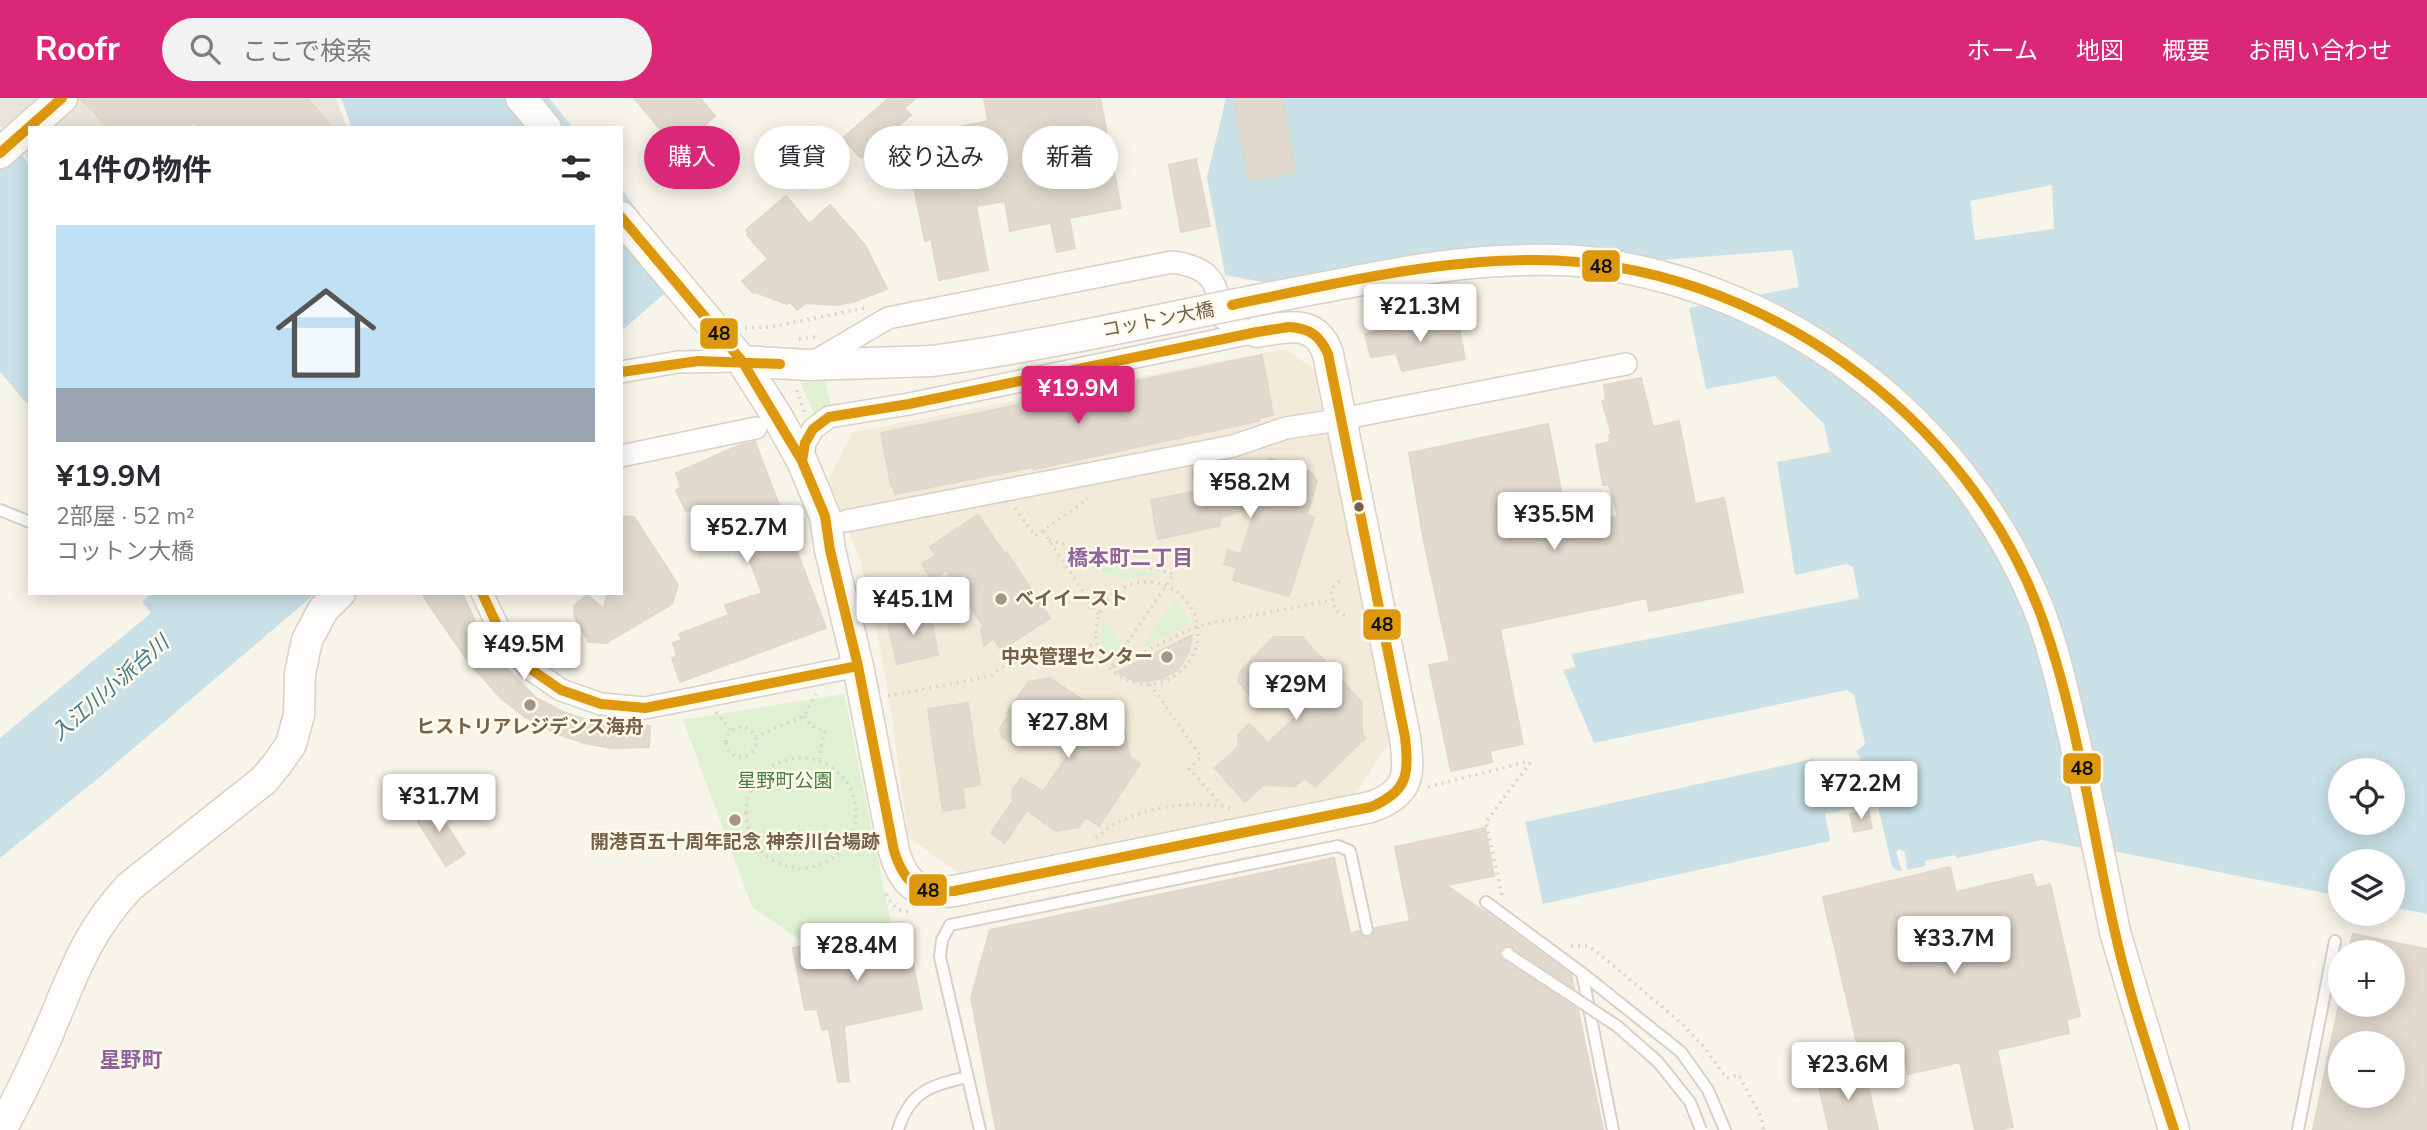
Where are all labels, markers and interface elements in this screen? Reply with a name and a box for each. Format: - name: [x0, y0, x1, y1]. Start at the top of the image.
- search box: [162, 18, 652, 81]
- text: Roofr: [35, 27, 120, 72]
- icon: search: [186, 30, 224, 68]
- text: ここで検索: [242, 34, 372, 69]
- text: ホーム: [1967, 35, 2038, 67]
- text: 地図: [2076, 35, 2124, 67]
- text: 概要: [2162, 35, 2210, 67]
- text: お問い合わせ: [2248, 35, 2392, 67]
- chip: 購入: [644, 126, 740, 189]
- chip: 賃貸: [754, 126, 850, 189]
- chip: 絞り込み: [864, 126, 1008, 189]
- chip: 新着: [1022, 126, 1118, 189]
- icon: filters: [557, 149, 595, 187]
- text: 14件の物件: [56, 150, 212, 191]
- line badge: 48: [1581, 249, 1621, 283]
- text: 48: [1590, 254, 1612, 280]
- icon: home: [263, 270, 389, 396]
- pin: ¥21.3M: [1363, 285, 1477, 344]
- text: ¥21.3M: [1380, 291, 1460, 322]
- street label: コットン大橋: [1100, 296, 1216, 344]
- line badge: 48: [699, 317, 739, 350]
- text: 48: [708, 321, 730, 347]
- pin: ¥19.9M: [1021, 366, 1135, 426]
- text: ¥19.9M: [1038, 373, 1118, 404]
- text: ¥19.9M: [56, 456, 161, 497]
- pin: ¥58.2M: [1193, 460, 1307, 520]
- text: ¥58.2M: [1210, 467, 1290, 498]
- pin: ¥35.5M: [1497, 492, 1611, 552]
- text: ¥35.5M: [1514, 499, 1594, 530]
- unlabelled marker: [1352, 500, 1366, 514]
- text: 2部屋 · 52 m²: [56, 501, 195, 532]
- pin: ¥52.7M: [690, 505, 804, 565]
- text: ¥52.7M: [707, 512, 787, 543]
- text: コットン大橋: [56, 536, 194, 567]
- district label: 橋本町二丁目: [1067, 544, 1193, 572]
- pin: ¥45.1M: [856, 578, 970, 637]
- text: ¥45.1M: [873, 584, 953, 615]
- place label: ベイイースト: [1015, 586, 1128, 612]
- marker: ベイイースト: [993, 591, 1009, 607]
- line badge: 48: [1362, 608, 1402, 641]
- text: 48: [1371, 612, 1393, 638]
- pin: ¥49.5M: [467, 622, 581, 682]
- water label: 入江川小派台川: [45, 628, 176, 747]
- text: ¥49.5M: [484, 629, 564, 660]
- place label: 中央管理センター: [1001, 644, 1153, 670]
- marker: 中央管理センター: [1159, 649, 1175, 665]
- pin: ¥29M: [1255, 662, 1337, 722]
- text: ¥29M: [1265, 669, 1327, 700]
- marker: ヒストリアレジデンス海舟: [522, 697, 538, 713]
- pin: ¥27.8M: [1011, 700, 1125, 760]
- text: ¥27.8M: [1028, 707, 1108, 738]
- place label: ヒストリアレジデンス海舟: [416, 714, 644, 740]
- line badge: 48: [2062, 752, 2102, 785]
- text: 48: [2071, 756, 2093, 782]
- map controls: [2328, 758, 2405, 1108]
- button: locate: [2328, 758, 2405, 835]
- pin: ¥72.2M: [1804, 762, 1918, 821]
- park label: 星野町公園: [737, 768, 833, 794]
- text: ¥72.2M: [1821, 768, 1901, 799]
- pin: ¥31.7M: [382, 774, 496, 834]
- text: ¥31.7M: [399, 781, 479, 812]
- marker: 開港百五十周年記念 神奈川台場跡: [727, 812, 743, 828]
- place label: 開港百五十周年記念 神奈川台場跡: [590, 829, 880, 855]
- button: layers: [2328, 849, 2405, 926]
- line badge: 48: [908, 873, 948, 907]
- text: 48: [917, 878, 939, 904]
- pin: ¥33.7M: [1897, 916, 2011, 976]
- text: ¥33.7M: [1914, 923, 1994, 954]
- pin: ¥28.4M: [800, 924, 914, 983]
- text: ¥28.4M: [817, 930, 897, 961]
- button: +: [2328, 940, 2405, 1017]
- button: −: [2328, 1031, 2405, 1108]
- pin: ¥23.6M: [1791, 1042, 1905, 1102]
- district label: 星野町: [100, 1046, 163, 1074]
- text: ¥23.6M: [1808, 1049, 1888, 1080]

